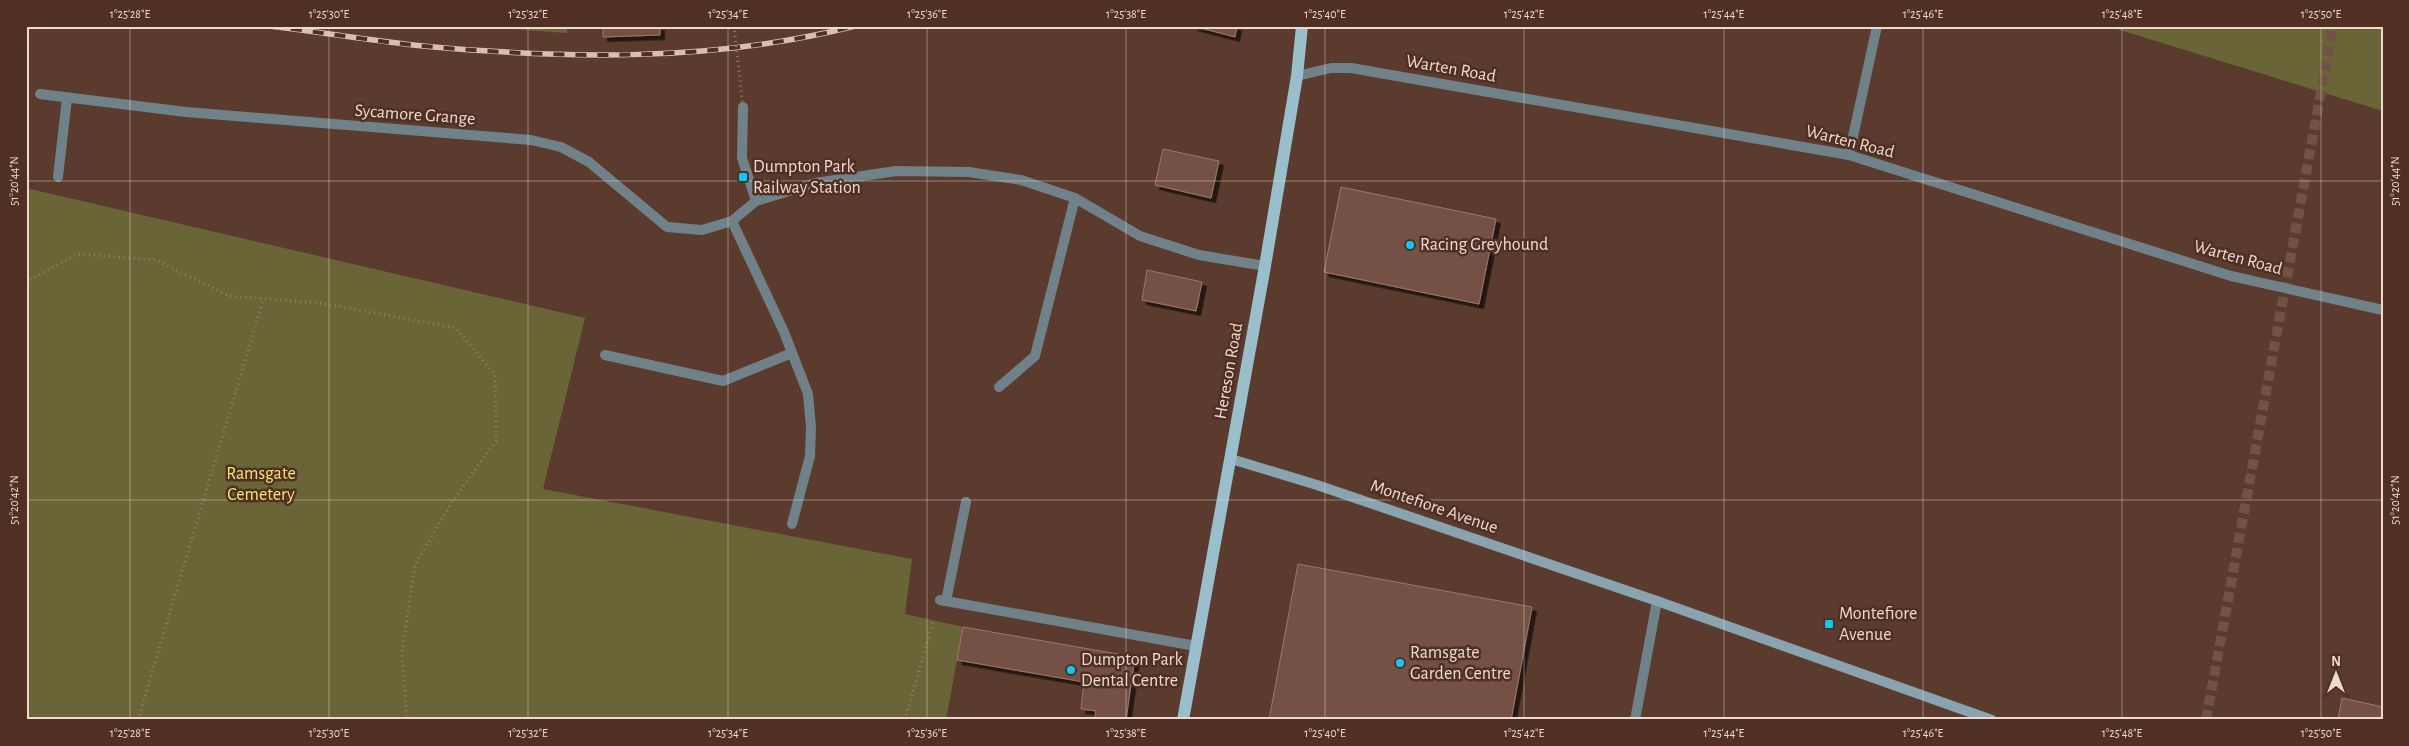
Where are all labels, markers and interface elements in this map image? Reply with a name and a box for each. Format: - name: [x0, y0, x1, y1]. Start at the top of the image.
- text: 1°25'28"E: [110, 8, 150, 20]
- text: 1°25'30"E: [309, 8, 349, 20]
- text: 1°25'32"E: [508, 8, 548, 20]
- text: 1°25'34"E: [708, 8, 748, 20]
- text: 1°25'36"E: [907, 8, 947, 20]
- text: 1°25'38"E: [1106, 8, 1146, 20]
- text: 1°25'40"E: [1304, 8, 1346, 20]
- text: 1°25'42"E: [1504, 8, 1544, 20]
- text: 1°25'44"E: [1704, 8, 1745, 20]
- text: 1°25'46"E: [1903, 8, 1944, 20]
- text: 1°25'48"E: [2102, 8, 2143, 20]
- text: 1°25'50"E: [2301, 8, 2342, 20]
- street label: Warten Road: [1405, 52, 1497, 86]
- street label: Sycamore Grange: [354, 102, 476, 128]
- street label: Warten Road: [1804, 122, 1896, 162]
- text: 51°20'44"N: [8, 156, 20, 206]
- text: 51°20'44"N: [2389, 156, 2401, 206]
- place label: Dumpton Park Railway Station: [753, 158, 861, 197]
- marker: Dumpton Park Railway Station: [737, 171, 749, 183]
- place label: Racing Greyhound: [1420, 236, 1548, 254]
- street label: Warten Road: [2192, 238, 2284, 278]
- marker: Racing Greyhound: [1404, 239, 1416, 251]
- street label: Hereson Road: [1212, 321, 1246, 421]
- park label: Ramsgate Cemetery: [226, 465, 296, 504]
- text: 51°20'42"N: [8, 475, 20, 525]
- text: 51°20'42"N: [2389, 475, 2401, 525]
- street label: Montefiore Avenue: [1368, 477, 1500, 537]
- place label: Montefiore Avenue: [1839, 605, 1917, 644]
- marker: Montefiore Avenue: [1823, 618, 1835, 630]
- place label: Ramsgate Garden Centre: [1410, 644, 1511, 683]
- north arrow: [2312, 648, 2362, 698]
- place label: Dumpton Park Dental Centre: [1081, 651, 1183, 690]
- text: N: [2331, 655, 2341, 669]
- marker: Ramsgate Garden Centre: [1394, 657, 1406, 669]
- marker: Dumpton Park Dental Centre: [1065, 664, 1077, 676]
- text: 1°25'28"E: [110, 727, 150, 739]
- text: 1°25'30"E: [309, 727, 349, 739]
- text: 1°25'32"E: [508, 727, 548, 739]
- text: 1°25'34"E: [708, 727, 748, 739]
- text: 1°25'36"E: [907, 727, 947, 739]
- text: 1°25'38"E: [1106, 727, 1146, 739]
- text: 1°25'40"E: [1304, 727, 1346, 739]
- text: 1°25'42"E: [1504, 727, 1544, 739]
- text: 1°25'44"E: [1704, 727, 1745, 739]
- text: 1°25'46"E: [1903, 727, 1944, 739]
- text: 1°25'48"E: [2102, 727, 2143, 739]
- text: 1°25'50"E: [2301, 727, 2342, 739]

